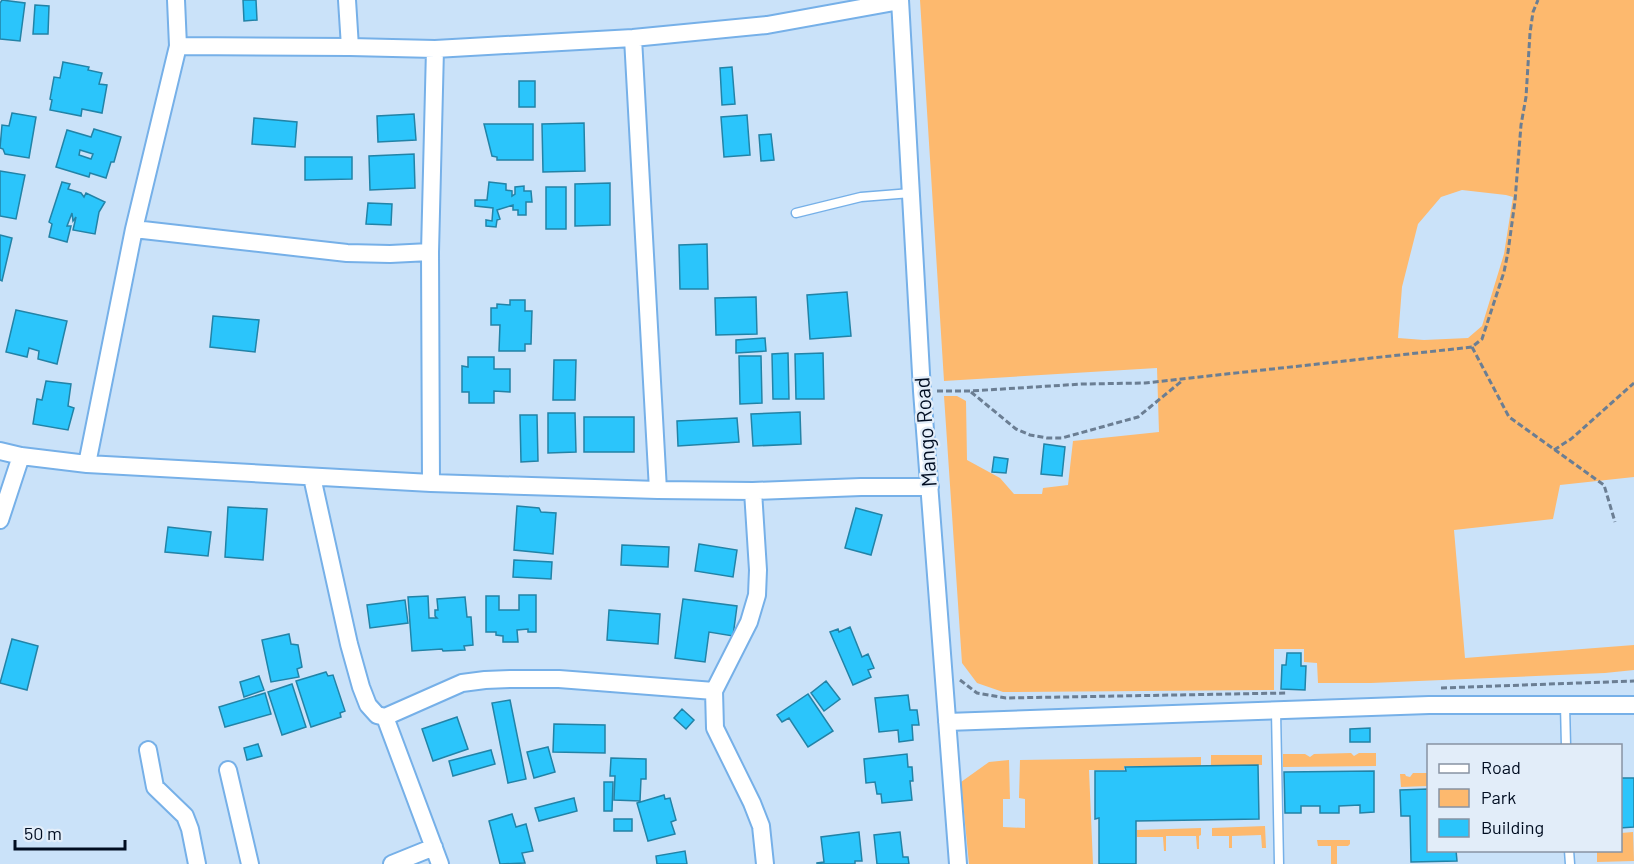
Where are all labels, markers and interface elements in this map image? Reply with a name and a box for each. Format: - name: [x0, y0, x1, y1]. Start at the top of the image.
- street label: Mango Road: [908, 376, 941, 488]
- legend: [1427, 744, 1622, 852]
- text: Road: [1481, 756, 1521, 778]
- text: Park: [1481, 786, 1516, 808]
- scale bar: [15, 813, 124, 851]
- text: Building: [1481, 816, 1544, 838]
- text: 50 m: [24, 822, 62, 844]

